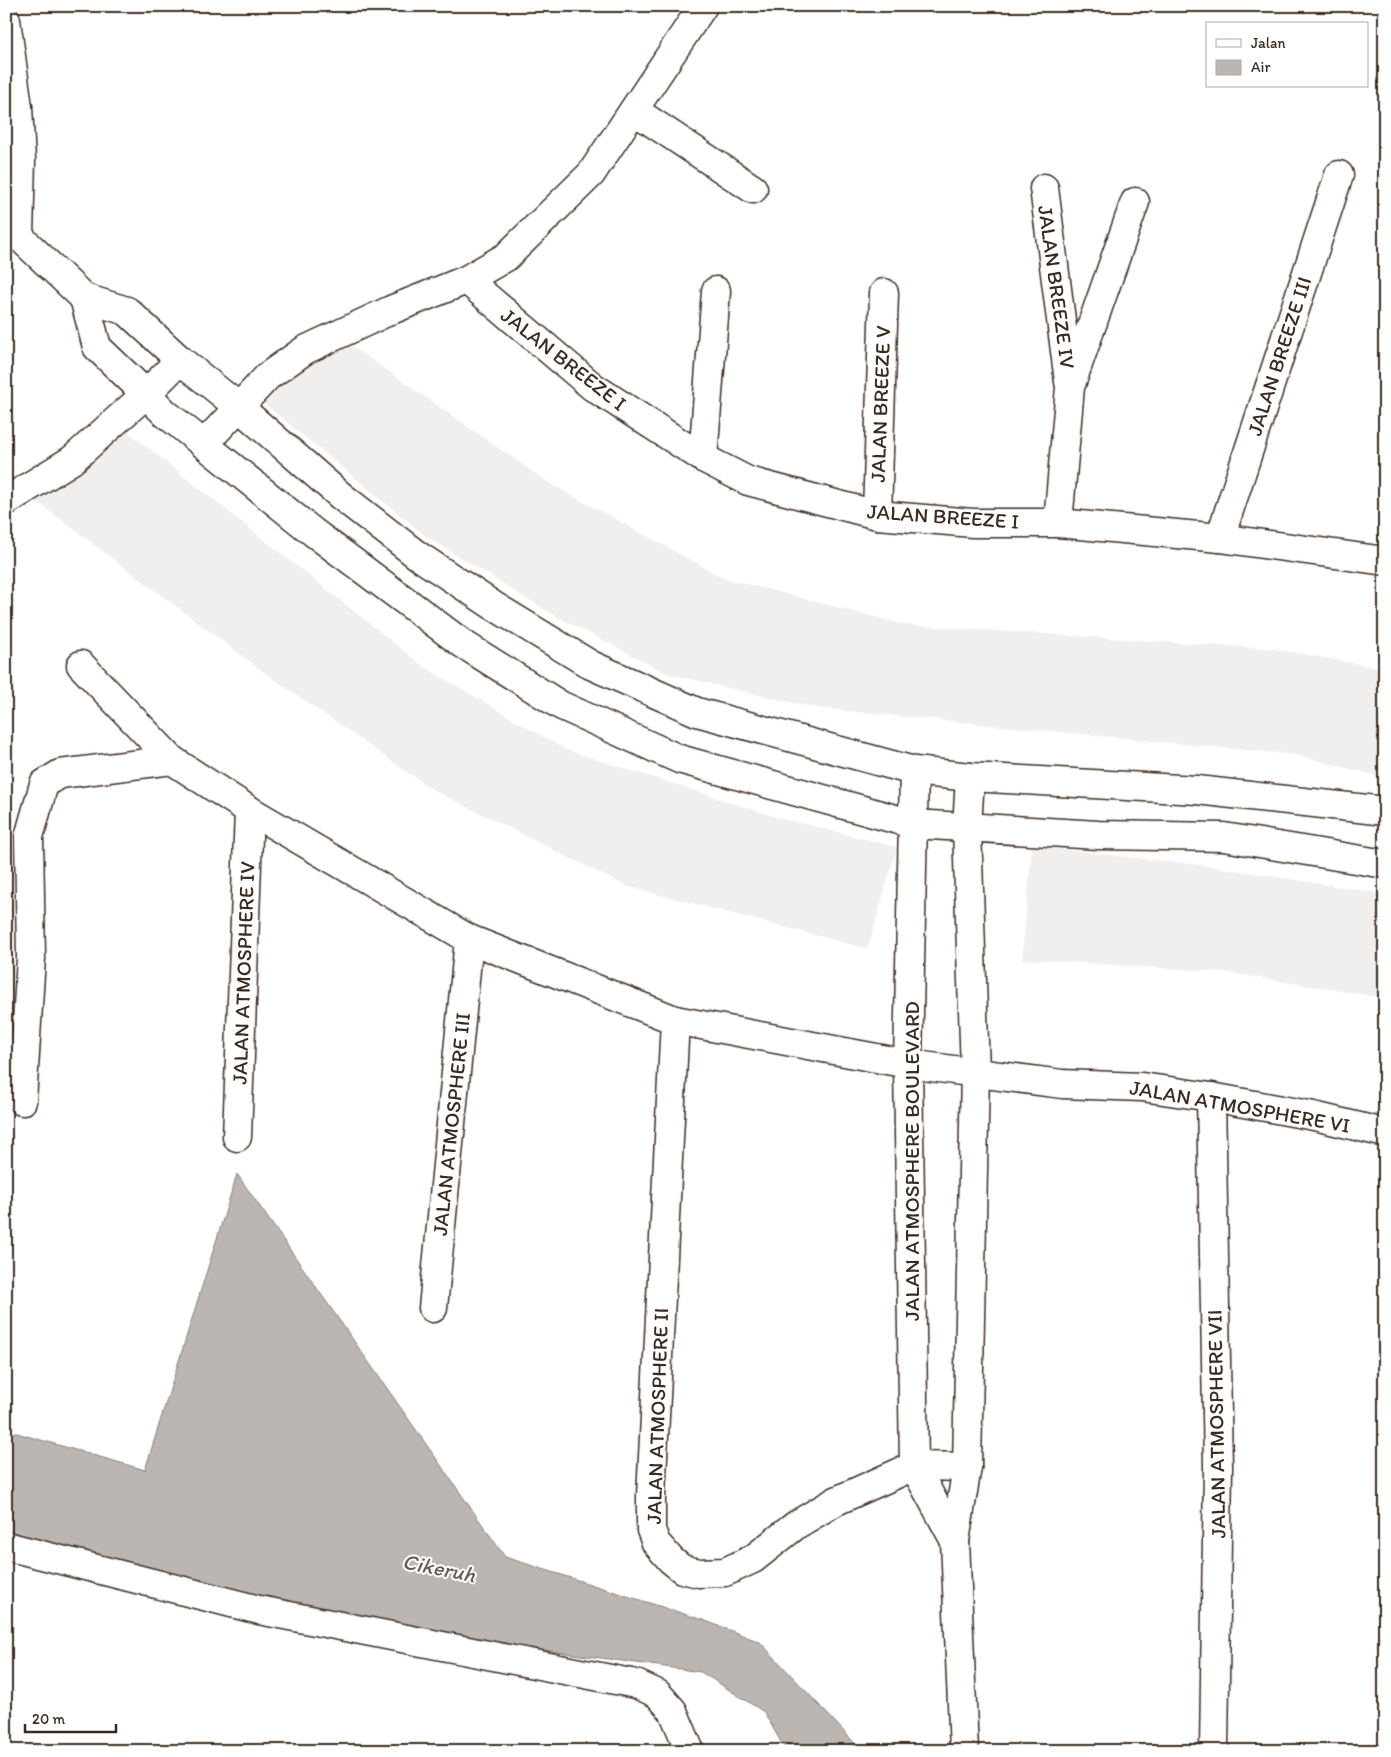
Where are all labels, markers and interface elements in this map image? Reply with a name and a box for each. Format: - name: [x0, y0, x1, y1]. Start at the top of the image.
- legend: [1206, 22, 1368, 88]
- text: Jalan: [1251, 34, 1285, 52]
- text: Air: [1251, 58, 1270, 76]
- street label: JALAN BREEZE IV: [1033, 204, 1081, 371]
- street label: JALAN BREEZE III: [1242, 273, 1316, 439]
- street label: JALAN BREEZE I: [496, 302, 632, 416]
- street label: JALAN BREEZE V: [865, 325, 895, 483]
- street label: JALAN BREEZE I: [866, 498, 1020, 534]
- street label: JALAN ATMOSPHERE IV: [227, 860, 259, 1085]
- street label: JALAN ATMOSPHERE BOULEVARD: [899, 1001, 924, 1321]
- street label: JALAN ATMOSPHERE III: [427, 1011, 475, 1237]
- street label: JALAN ATMOSPHERE VI: [1128, 1074, 1352, 1138]
- street label: JALAN ATMOSPHERE II: [641, 1307, 673, 1525]
- street label: JALAN ATMOSPHERE VII: [1202, 1309, 1230, 1539]
- water label: Cikeruh: [400, 1548, 478, 1588]
- scale bar: [25, 1702, 116, 1734]
- text: 20 m: [32, 1710, 66, 1728]

